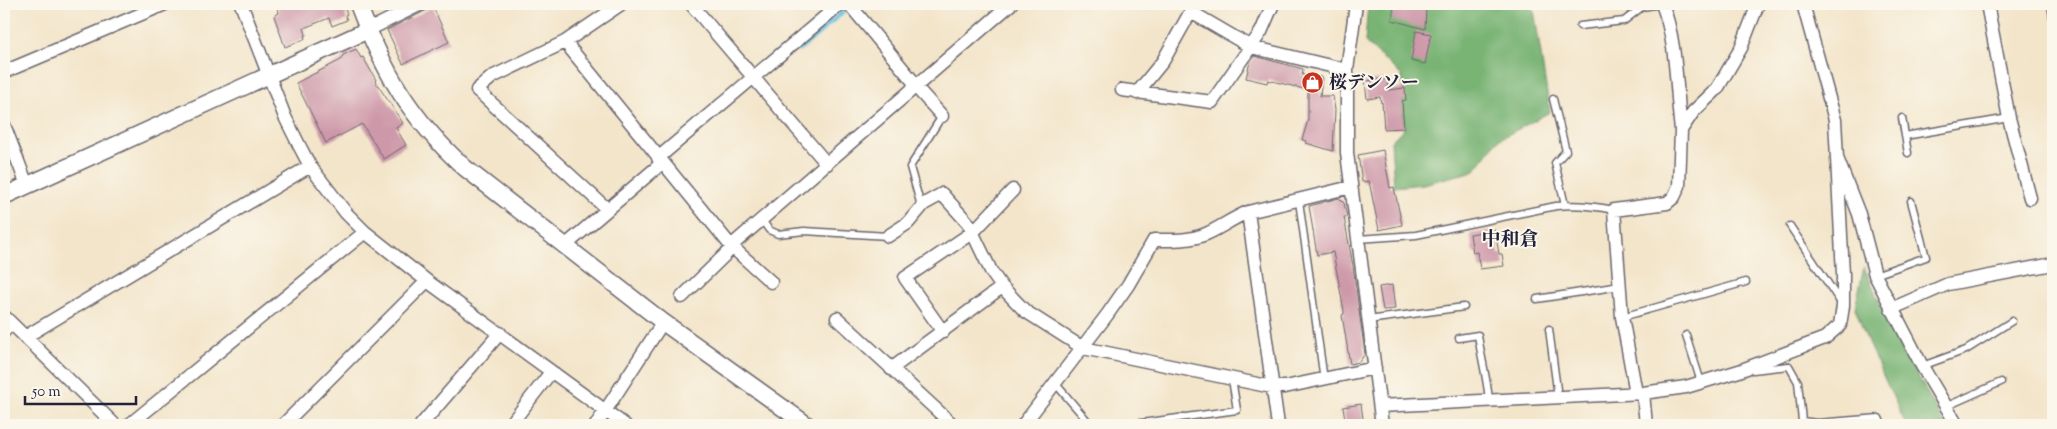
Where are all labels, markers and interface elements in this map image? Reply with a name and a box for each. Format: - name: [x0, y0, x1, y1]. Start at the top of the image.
- shop icon: 桜デンソー: [1301, 70, 1325, 94]
- place label: 桜デンソー: [1329, 71, 1419, 97]
- district label: 中和倉: [1481, 227, 1539, 254]
- scale bar: [25, 374, 136, 406]
- text: 50 m: [31, 382, 61, 403]

